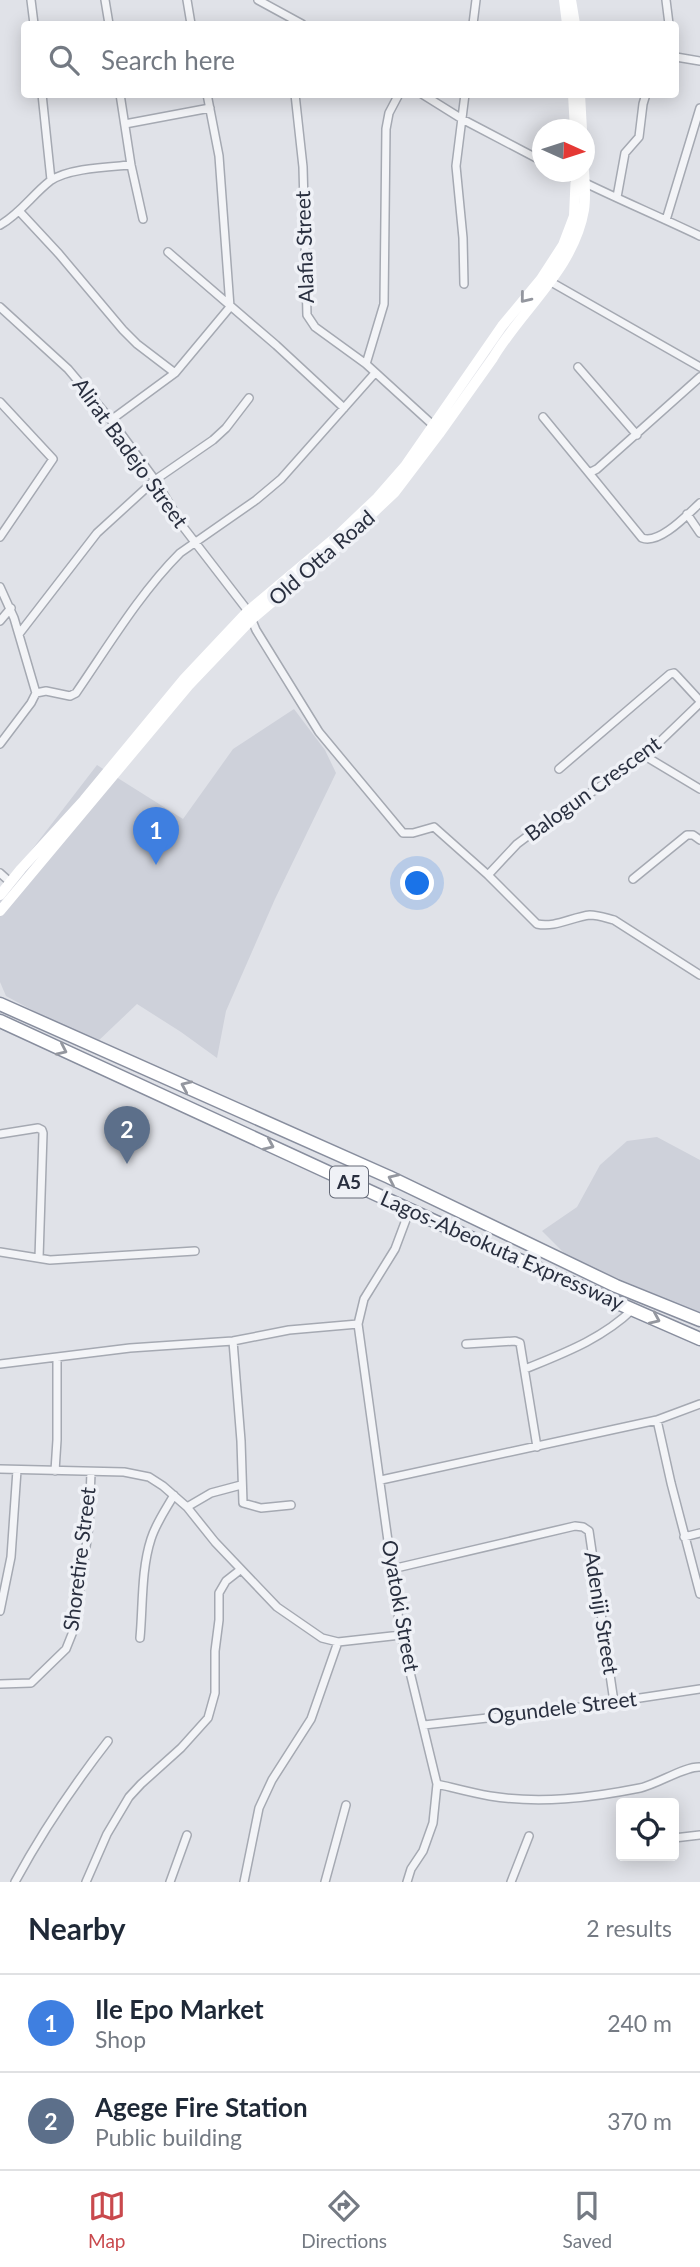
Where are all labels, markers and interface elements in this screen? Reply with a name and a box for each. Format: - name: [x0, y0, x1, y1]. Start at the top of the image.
- search box: [21, 21, 679, 98]
- icon: search: [45, 41, 83, 79]
- text: Search here: [101, 44, 235, 76]
- north arrow: [532, 119, 595, 182]
- street label: Alafia Street: [289, 190, 318, 304]
- one-way arrow: [520, 291, 533, 303]
- street label: Alirat Badejo Street: [68, 372, 194, 532]
- street label: Old Otta Road: [263, 504, 379, 610]
- street label: Balogun Crescent: [519, 730, 665, 845]
- pin: 1: [133, 807, 179, 865]
- your location: [400, 866, 434, 900]
- one-way arrow: [55, 1042, 67, 1056]
- one-way arrow: [180, 1080, 193, 1094]
- pin: 2: [104, 1106, 150, 1164]
- one-way arrow: [261, 1137, 274, 1151]
- road number: A5: [330, 1166, 368, 1198]
- one-way arrow: [388, 1173, 400, 1187]
- street label: Lagos-Abeokuta Expressway: [377, 1185, 628, 1315]
- one-way arrow: [648, 1311, 660, 1325]
- street label: Shoretire Street: [57, 1485, 100, 1632]
- street label: Oyatoki Street: [378, 1538, 425, 1674]
- street label: Adeniji Street: [580, 1549, 625, 1677]
- street label: Ogundele Street: [486, 1685, 638, 1728]
- map controls: [616, 1798, 679, 1861]
- button: locate: [616, 1798, 679, 1861]
- text: Nearby: [28, 1910, 126, 1946]
- text: 2 results: [586, 1914, 672, 1942]
- text: Ile Epo Market: [95, 1993, 264, 2025]
- text: 1: [44, 2009, 58, 2037]
- text: 240 m: [607, 2009, 672, 2037]
- text: Shop: [95, 2025, 146, 2053]
- text: Agege Fire Station: [95, 2091, 308, 2123]
- text: 2: [44, 2107, 58, 2135]
- text: 370 m: [607, 2107, 672, 2135]
- text: Public building: [95, 2123, 242, 2151]
- tab: Map: [88, 2187, 126, 2252]
- tab: Directions: [301, 2187, 387, 2252]
- tab: Saved: [563, 2187, 612, 2252]

